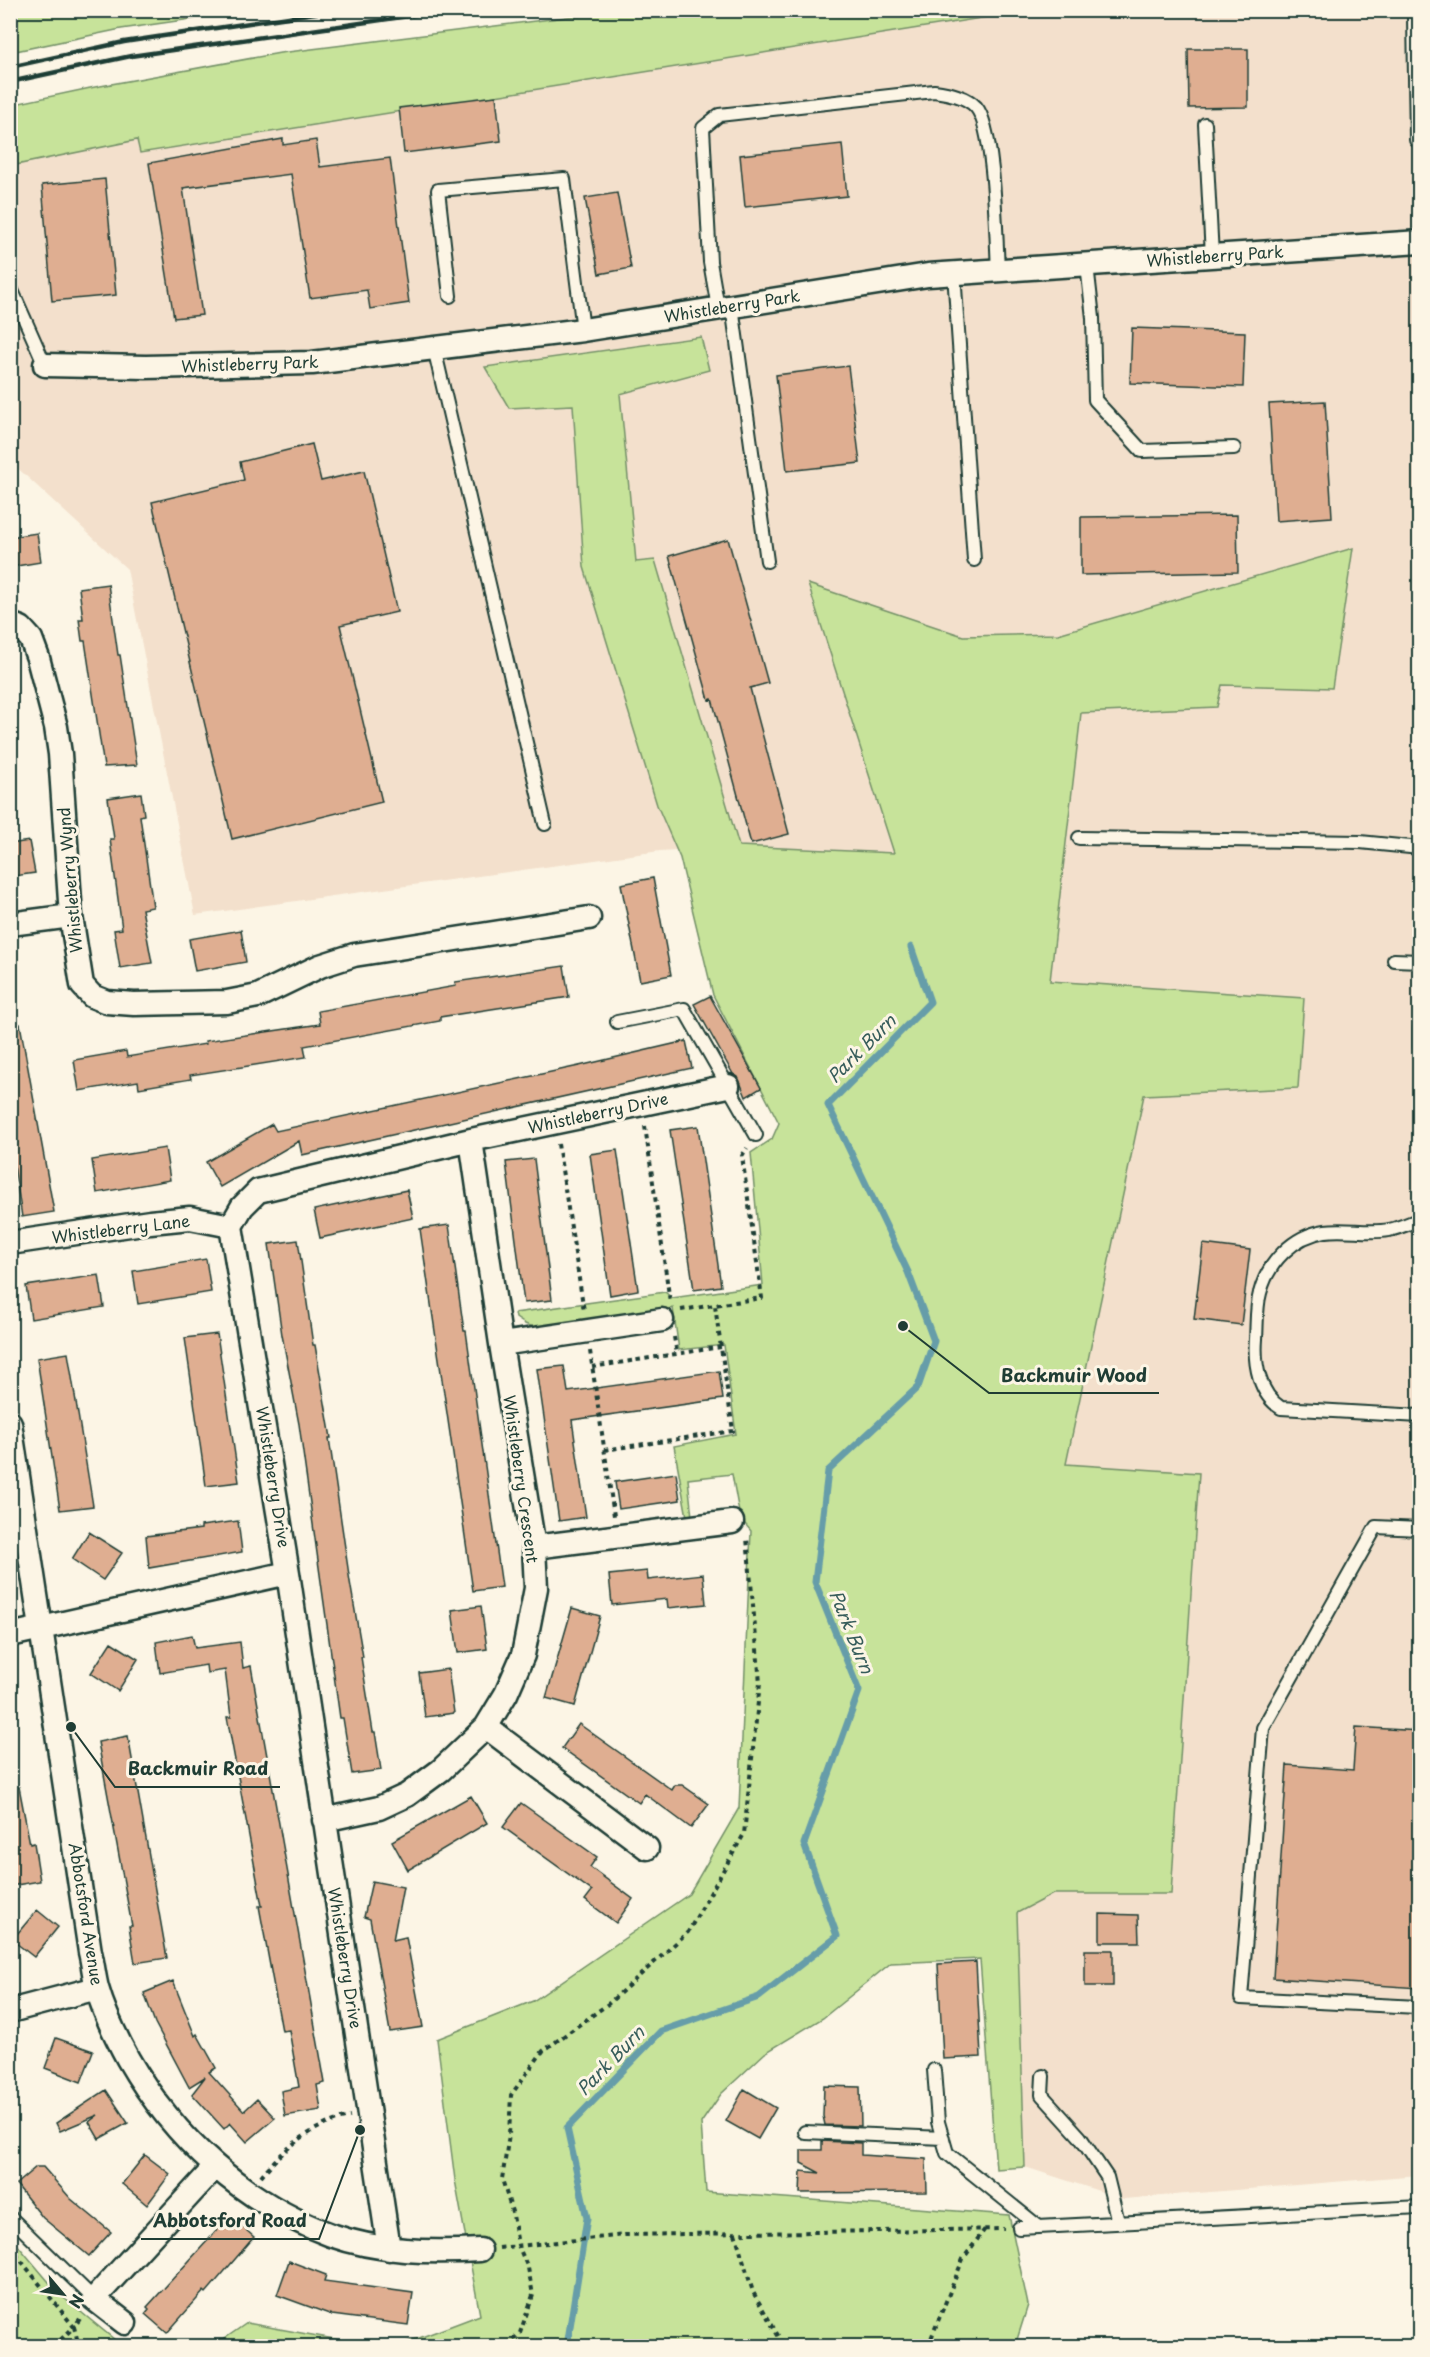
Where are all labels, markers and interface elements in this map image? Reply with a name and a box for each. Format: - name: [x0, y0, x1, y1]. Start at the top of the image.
- street label: Whistleberry Park: [1146, 238, 1284, 272]
- street label: Whistleberry Park: [662, 282, 802, 328]
- street label: Whistleberry Park: [181, 349, 319, 377]
- street label: Whistleberry Wynd: [51, 806, 87, 954]
- water label: Park Burn: [820, 1007, 902, 1089]
- street label: Whistleberry Drive: [526, 1085, 670, 1139]
- street label: Whistleberry Lane: [50, 1208, 191, 1248]
- callout: Backmuir Wood: [989, 1357, 1159, 1393]
- text: Backmuir Wood: [1001, 1361, 1147, 1388]
- street label: Whistleberry Crescent: [498, 1393, 546, 1565]
- street label: Whistleberry Drive: [251, 1405, 297, 1549]
- water label: Park Burn: [823, 1586, 882, 1678]
- callout: Backmuir Road: [115, 1751, 280, 1787]
- text: Backmuir Road: [128, 1754, 268, 1781]
- street label: Abbotsford Avenue: [64, 1841, 110, 1987]
- street label: Whistleberry Drive: [323, 1886, 369, 2030]
- water label: Park Burn: [570, 2018, 651, 2101]
- callout: Abbotsford Road: [141, 2203, 319, 2239]
- text: Abbotsford Road: [152, 2206, 307, 2233]
- north arrow: [33, 2264, 93, 2324]
- text: N: [63, 2290, 91, 2313]

